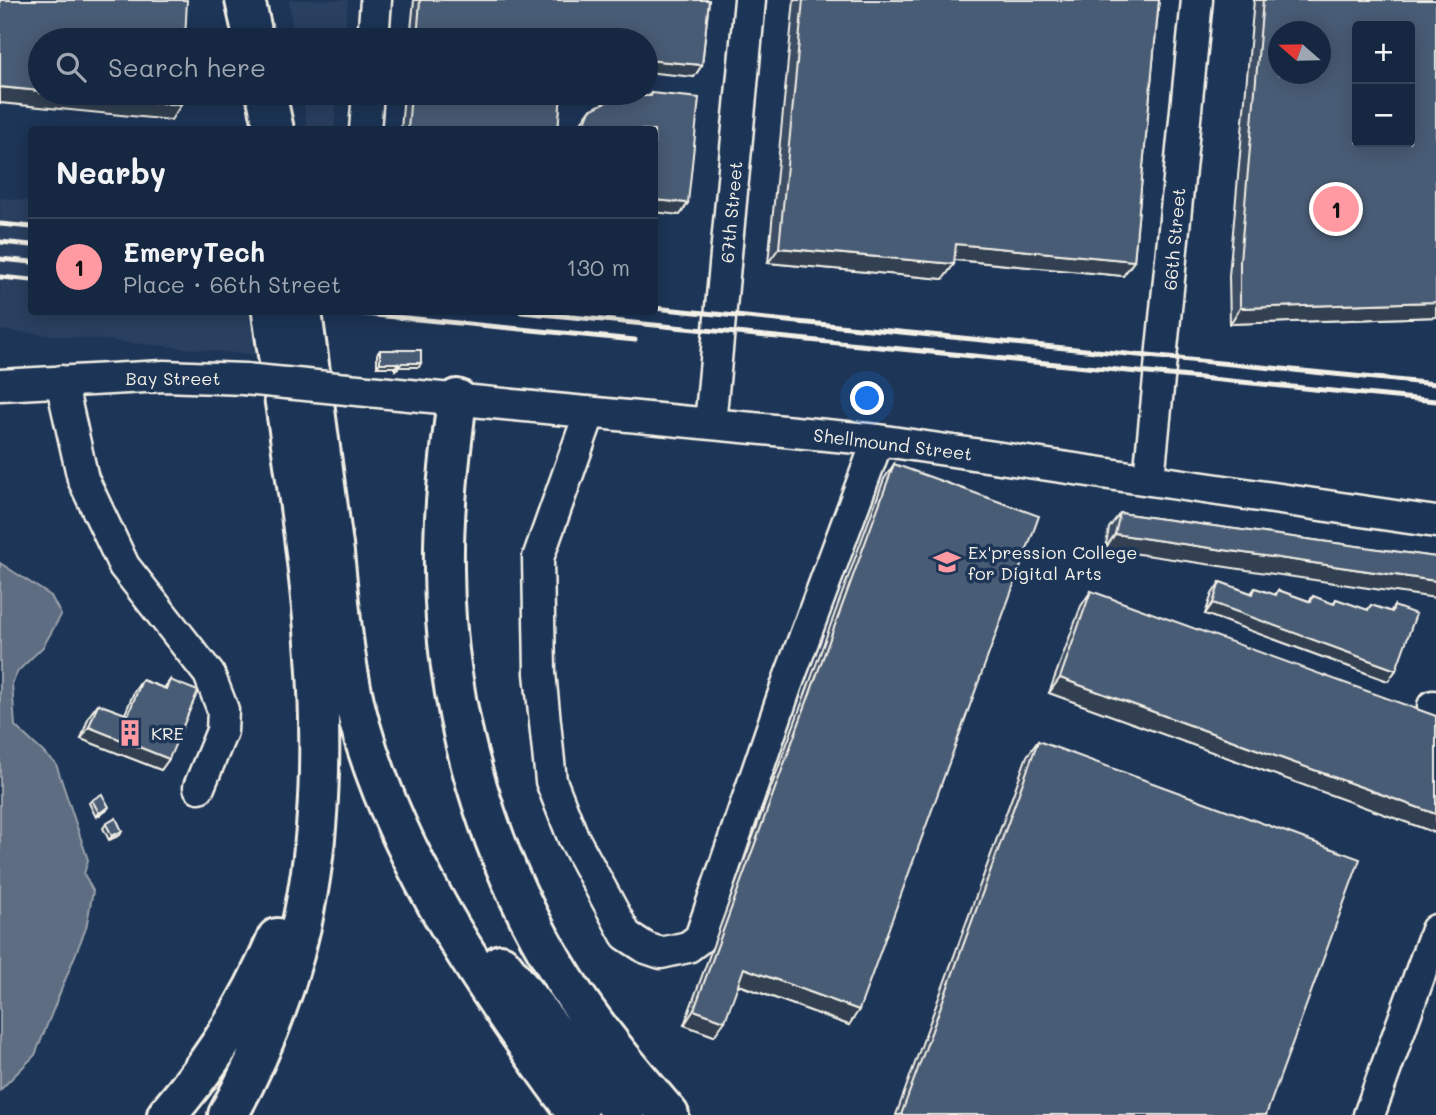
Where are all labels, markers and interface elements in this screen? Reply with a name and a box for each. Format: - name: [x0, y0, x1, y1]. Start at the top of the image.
- north arrow: [1268, 21, 1331, 84]
- map controls: [1352, 21, 1415, 147]
- button: +: [1352, 21, 1415, 84]
- search box: [28, 28, 658, 105]
- icon: search: [52, 48, 90, 86]
- text: Search here: [108, 50, 266, 84]
- button: −: [1352, 84, 1415, 147]
- text: Nearby: [56, 152, 166, 192]
- street label: 67th Street: [715, 160, 747, 264]
- pin: 1: [1313, 183, 1359, 235]
- street label: 66th Street: [1158, 187, 1190, 291]
- text: EmeryTech: [123, 235, 265, 269]
- text: 1: [74, 252, 84, 282]
- text: 130 m: [566, 252, 630, 282]
- text: Place · 66th Street: [123, 269, 341, 299]
- street label: Bay Street: [126, 366, 220, 390]
- your location: [850, 381, 884, 415]
- street label: Shellmound Street: [812, 422, 974, 466]
- place label: Ex'pression College for Digital Arts: [968, 540, 1137, 585]
- school or university icon: Ex'pression College for Digital Arts: [932, 547, 962, 577]
- building icon: KRE: [115, 718, 145, 748]
- place label: KRE: [151, 721, 184, 745]

